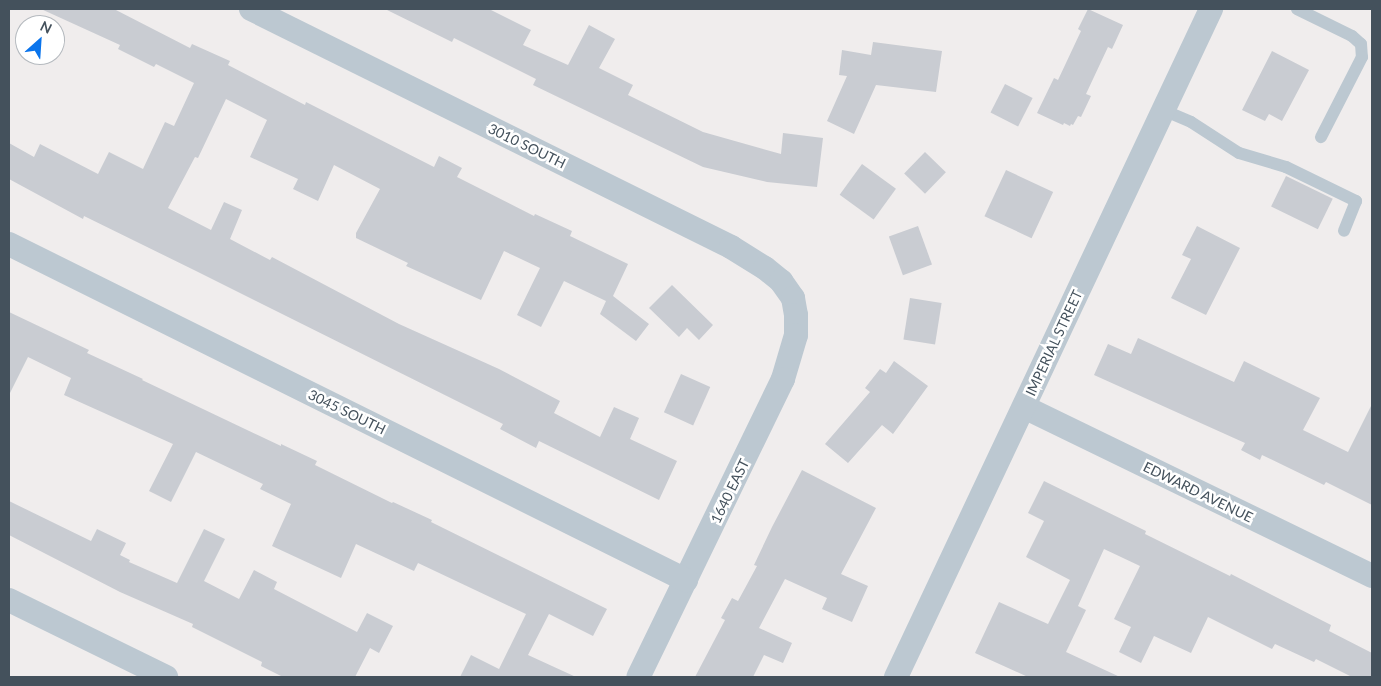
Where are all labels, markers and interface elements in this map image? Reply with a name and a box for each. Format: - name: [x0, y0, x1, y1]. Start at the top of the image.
- north arrow: [15, 15, 65, 65]
- text: N: [38, 17, 55, 37]
- street label: 3010 SOUTH: [486, 120, 568, 172]
- street label: IMPERIAL STREET: [1022, 287, 1086, 399]
- street label: 3045 SOUTH: [306, 386, 388, 438]
- street label: 1640 EAST: [707, 456, 753, 526]
- street label: EDWARD AVENUE: [1140, 458, 1256, 526]

